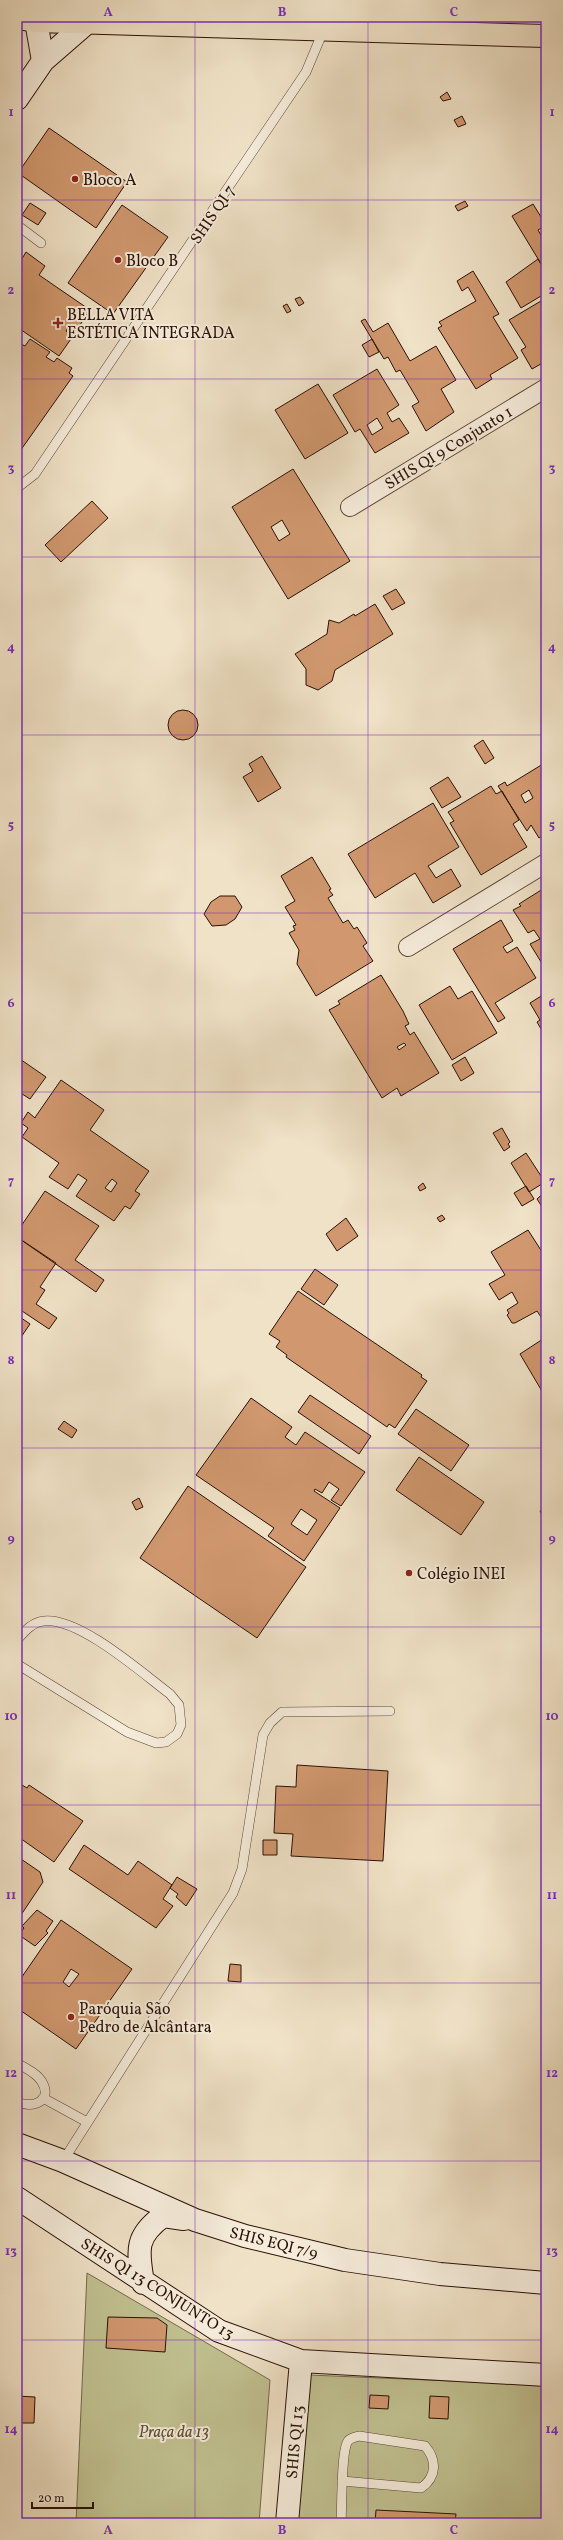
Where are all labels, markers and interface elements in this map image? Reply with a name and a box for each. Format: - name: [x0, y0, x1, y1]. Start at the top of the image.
- text: A: [103, 4, 113, 22]
- text: B: [278, 4, 287, 22]
- text: C: [450, 4, 458, 22]
- text: 1: [8, 104, 14, 122]
- text: 1: [549, 104, 555, 122]
- place label: Bloco A: [83, 170, 136, 192]
- marker: Bloco A: [70, 174, 80, 184]
- street label: SHIS QI 7: [186, 181, 242, 249]
- place label: Bloco B: [126, 251, 178, 273]
- marker: Bloco B: [113, 255, 123, 265]
- text: 2: [8, 282, 15, 300]
- text: 2: [549, 282, 556, 300]
- place label: BELLA VITA ESTÉTICA INTEGRADA: [67, 305, 235, 345]
- marker: BELLA VITA ESTÉTICA INTEGRADA: [52, 317, 64, 329]
- street label: SHIS QI 9 Conjunto 1: [381, 402, 517, 496]
- text: 3: [8, 460, 15, 478]
- text: 3: [549, 460, 556, 478]
- text: 4: [7, 639, 15, 657]
- text: 4: [548, 639, 556, 657]
- text: 5: [8, 817, 14, 835]
- text: 5: [549, 817, 555, 835]
- text: 6: [7, 995, 15, 1013]
- text: 6: [548, 995, 556, 1013]
- text: 7: [8, 1173, 14, 1191]
- text: 7: [549, 1173, 555, 1191]
- text: 8: [7, 1352, 15, 1370]
- text: 8: [548, 1352, 556, 1370]
- text: 9: [7, 1530, 15, 1548]
- text: 9: [548, 1530, 556, 1548]
- place label: Colégio INEI: [417, 1564, 506, 1586]
- marker: Colégio INEI: [404, 1568, 414, 1578]
- text: 10: [4, 1708, 18, 1726]
- text: 10: [545, 1708, 559, 1726]
- text: 11: [6, 1887, 16, 1905]
- text: 11: [547, 1887, 557, 1905]
- place label: Paróquia São Pedro de Alcântara: [79, 1999, 212, 2039]
- marker: Paróquia São Pedro de Alcântara: [66, 2012, 76, 2022]
- text: 12: [5, 2065, 17, 2083]
- text: 12: [546, 2065, 558, 2083]
- street label: SHIS EQI 7/9: [227, 2222, 320, 2266]
- street label: SHIS QI 13 CONJUNTO 13: [76, 2233, 238, 2346]
- text: 13: [5, 2243, 17, 2261]
- text: 13: [546, 2243, 558, 2261]
- street label: SHIS QI 13: [282, 2405, 310, 2480]
- text: 14: [4, 2421, 18, 2439]
- text: 14: [545, 2421, 559, 2439]
- park label: Praça da 13: [139, 2422, 209, 2444]
- scale bar: [32, 2484, 93, 2510]
- text: 20 m: [38, 2491, 65, 2507]
- text: A: [103, 2522, 113, 2540]
- text: B: [278, 2522, 287, 2540]
- text: C: [450, 2522, 458, 2540]

